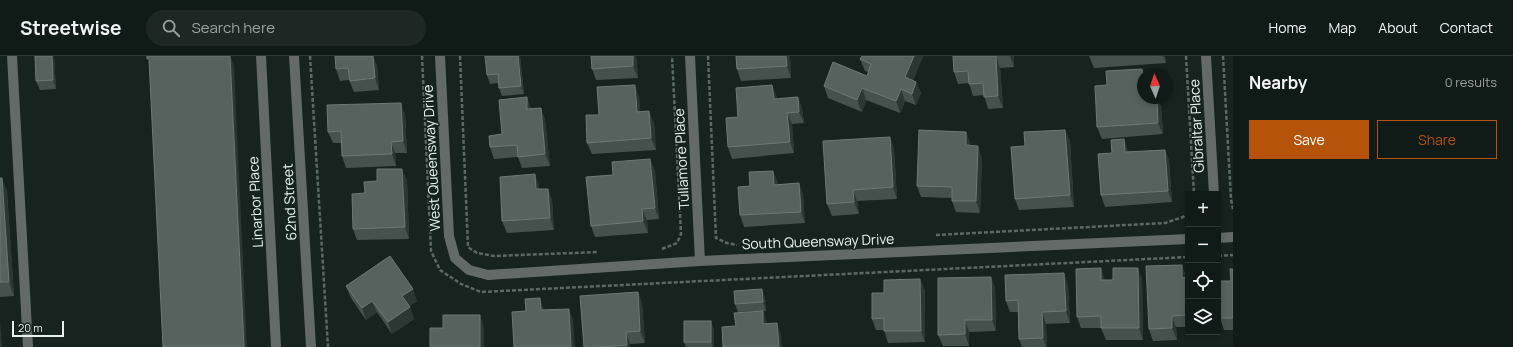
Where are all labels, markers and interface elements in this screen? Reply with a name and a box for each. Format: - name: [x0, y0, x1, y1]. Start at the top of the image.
- search box: [146, 10, 426, 46]
- text: Streetwise: [20, 15, 122, 41]
- icon: search: [160, 17, 182, 39]
- text: Search here: [192, 17, 275, 38]
- text: Home: [1269, 18, 1306, 37]
- text: Map: [1328, 18, 1356, 37]
- text: About: [1378, 18, 1418, 37]
- text: Contact: [1440, 18, 1493, 37]
- north arrow: [1137, 68, 1173, 104]
- text: Nearby: [1249, 71, 1307, 94]
- text: 0 results: [1445, 73, 1497, 91]
- street label: Gibraltar Place: [1184, 79, 1208, 173]
- street label: West Queensway Drive: [418, 84, 444, 232]
- street label: Tullamore Place: [669, 108, 693, 210]
- button: Save: [1249, 120, 1369, 159]
- button: Share: [1377, 120, 1497, 159]
- street label: Linarbor Place: [243, 156, 267, 248]
- street label: 62nd Street: [277, 163, 301, 241]
- map controls: [1185, 191, 1221, 335]
- button: +: [1185, 191, 1221, 227]
- button: −: [1185, 227, 1221, 263]
- street label: South Queensway Drive: [741, 229, 895, 253]
- button: locate: [1185, 263, 1221, 299]
- button: layers: [1185, 299, 1221, 335]
- scale bar: [12, 319, 64, 338]
- text: 20 m: [18, 320, 43, 335]

